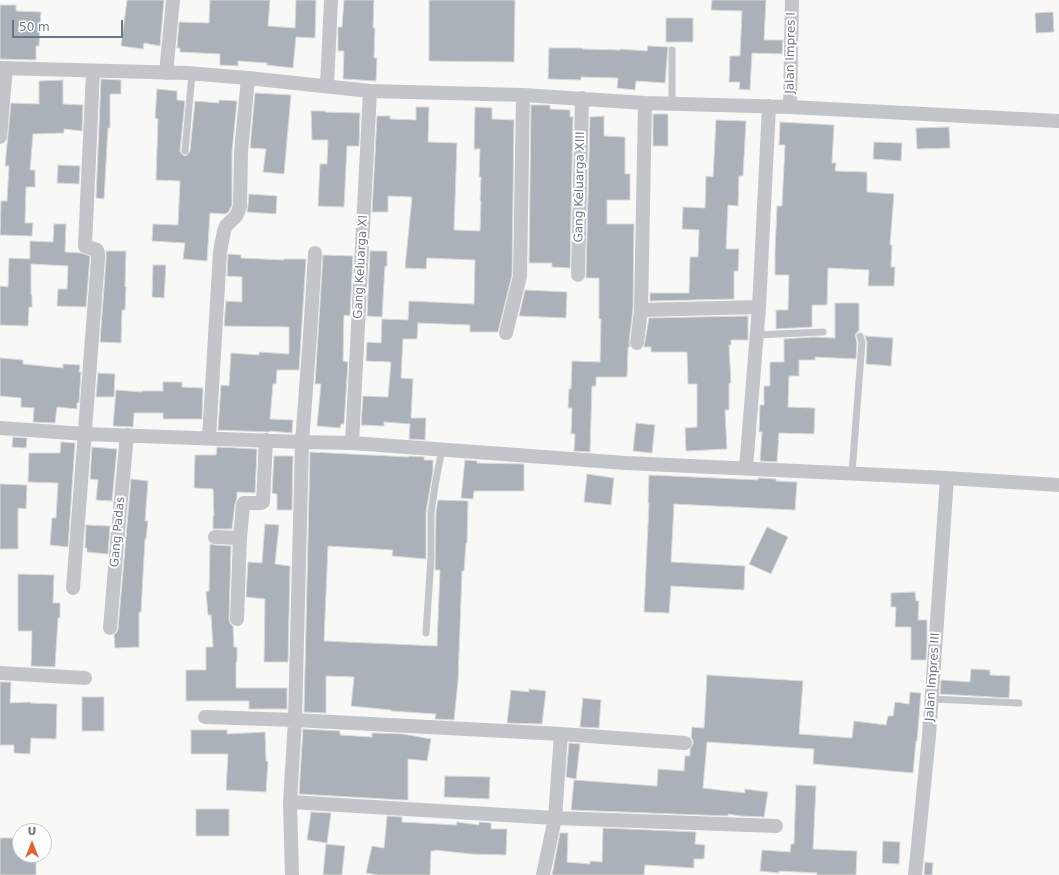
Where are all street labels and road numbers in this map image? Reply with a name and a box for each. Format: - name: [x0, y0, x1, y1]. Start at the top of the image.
- street label: Jalan Impres I: [783, 12, 799, 94]
- street label: Gang Keluarga XIII: [572, 131, 588, 243]
- street label: Gang Keluarga XI: [351, 215, 371, 319]
- street label: Gang Padas: [108, 496, 128, 568]
- street label: Jalan Impres III: [923, 632, 943, 722]

